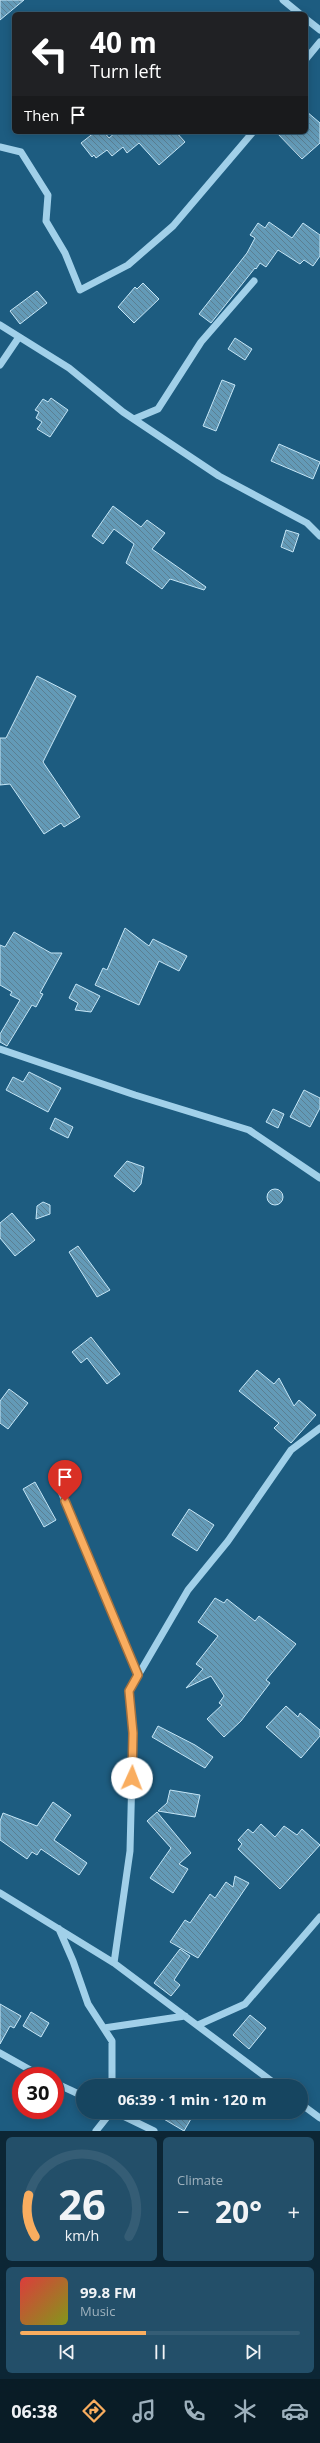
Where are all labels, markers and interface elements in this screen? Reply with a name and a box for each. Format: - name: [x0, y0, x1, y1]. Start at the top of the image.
- text: 40 m: [90, 23, 157, 61]
- icon: left: [24, 28, 76, 80]
- text: Turn left: [90, 59, 161, 83]
- icon: arrive: [67, 104, 89, 126]
- text: Then: [24, 105, 59, 125]
- pin: [48, 1460, 82, 1501]
- icon: arrive: [54, 1466, 76, 1488]
- position arrow: [111, 1757, 153, 1799]
- speed limit sign: 30: [12, 2067, 64, 2119]
- text: 06:39 · 1 min · 120 m: [118, 2089, 266, 2109]
- text: Climate: [177, 2171, 223, 2189]
- text: 26: [58, 2176, 105, 2232]
- text: 20°: [215, 2191, 262, 2232]
- text: −: [177, 2196, 190, 2226]
- text: +: [287, 2196, 300, 2226]
- text: km/h: [64, 2226, 99, 2245]
- text: 99.8 FM: [80, 2282, 136, 2302]
- text: Music: [80, 2302, 115, 2320]
- icon: previous: [56, 2341, 78, 2363]
- icon: pause: [149, 2341, 171, 2363]
- icon: next: [242, 2341, 264, 2363]
- icon: directions: [80, 2397, 108, 2425]
- icon: music: [130, 2397, 158, 2425]
- icon: phone: [180, 2397, 208, 2425]
- icon: climate: [231, 2397, 259, 2425]
- icon: car: [281, 2397, 309, 2425]
- text: 06:38: [11, 2399, 57, 2423]

